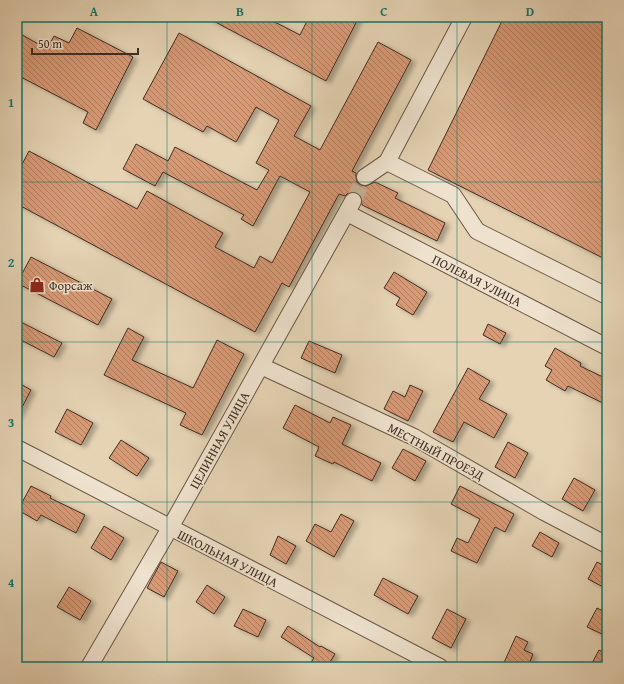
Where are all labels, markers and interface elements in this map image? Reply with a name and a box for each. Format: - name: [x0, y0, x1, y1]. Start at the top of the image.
- text: A: [90, 2, 99, 21]
- text: B: [236, 2, 244, 21]
- text: C: [380, 2, 388, 21]
- text: D: [526, 2, 534, 21]
- scale bar: [32, 30, 138, 56]
- text: 50 m: [38, 35, 62, 52]
- text: 1: [8, 93, 14, 112]
- street label: ПОЛЕВАЯ УЛИЦА: [429, 250, 525, 311]
- text: 2: [8, 253, 15, 272]
- shop icon: Форсаж: [28, 276, 46, 294]
- place label: Форсаж: [49, 276, 93, 295]
- street label: ЦЕЛИННАЯ УЛИЦА: [185, 388, 254, 492]
- text: 3: [8, 413, 14, 432]
- street label: МЕСТНЫЙ ПРОЕЗД: [384, 418, 487, 485]
- street label: ШКОЛЬНАЯ УЛИЦА: [174, 525, 281, 592]
- text: 4: [8, 573, 15, 592]

